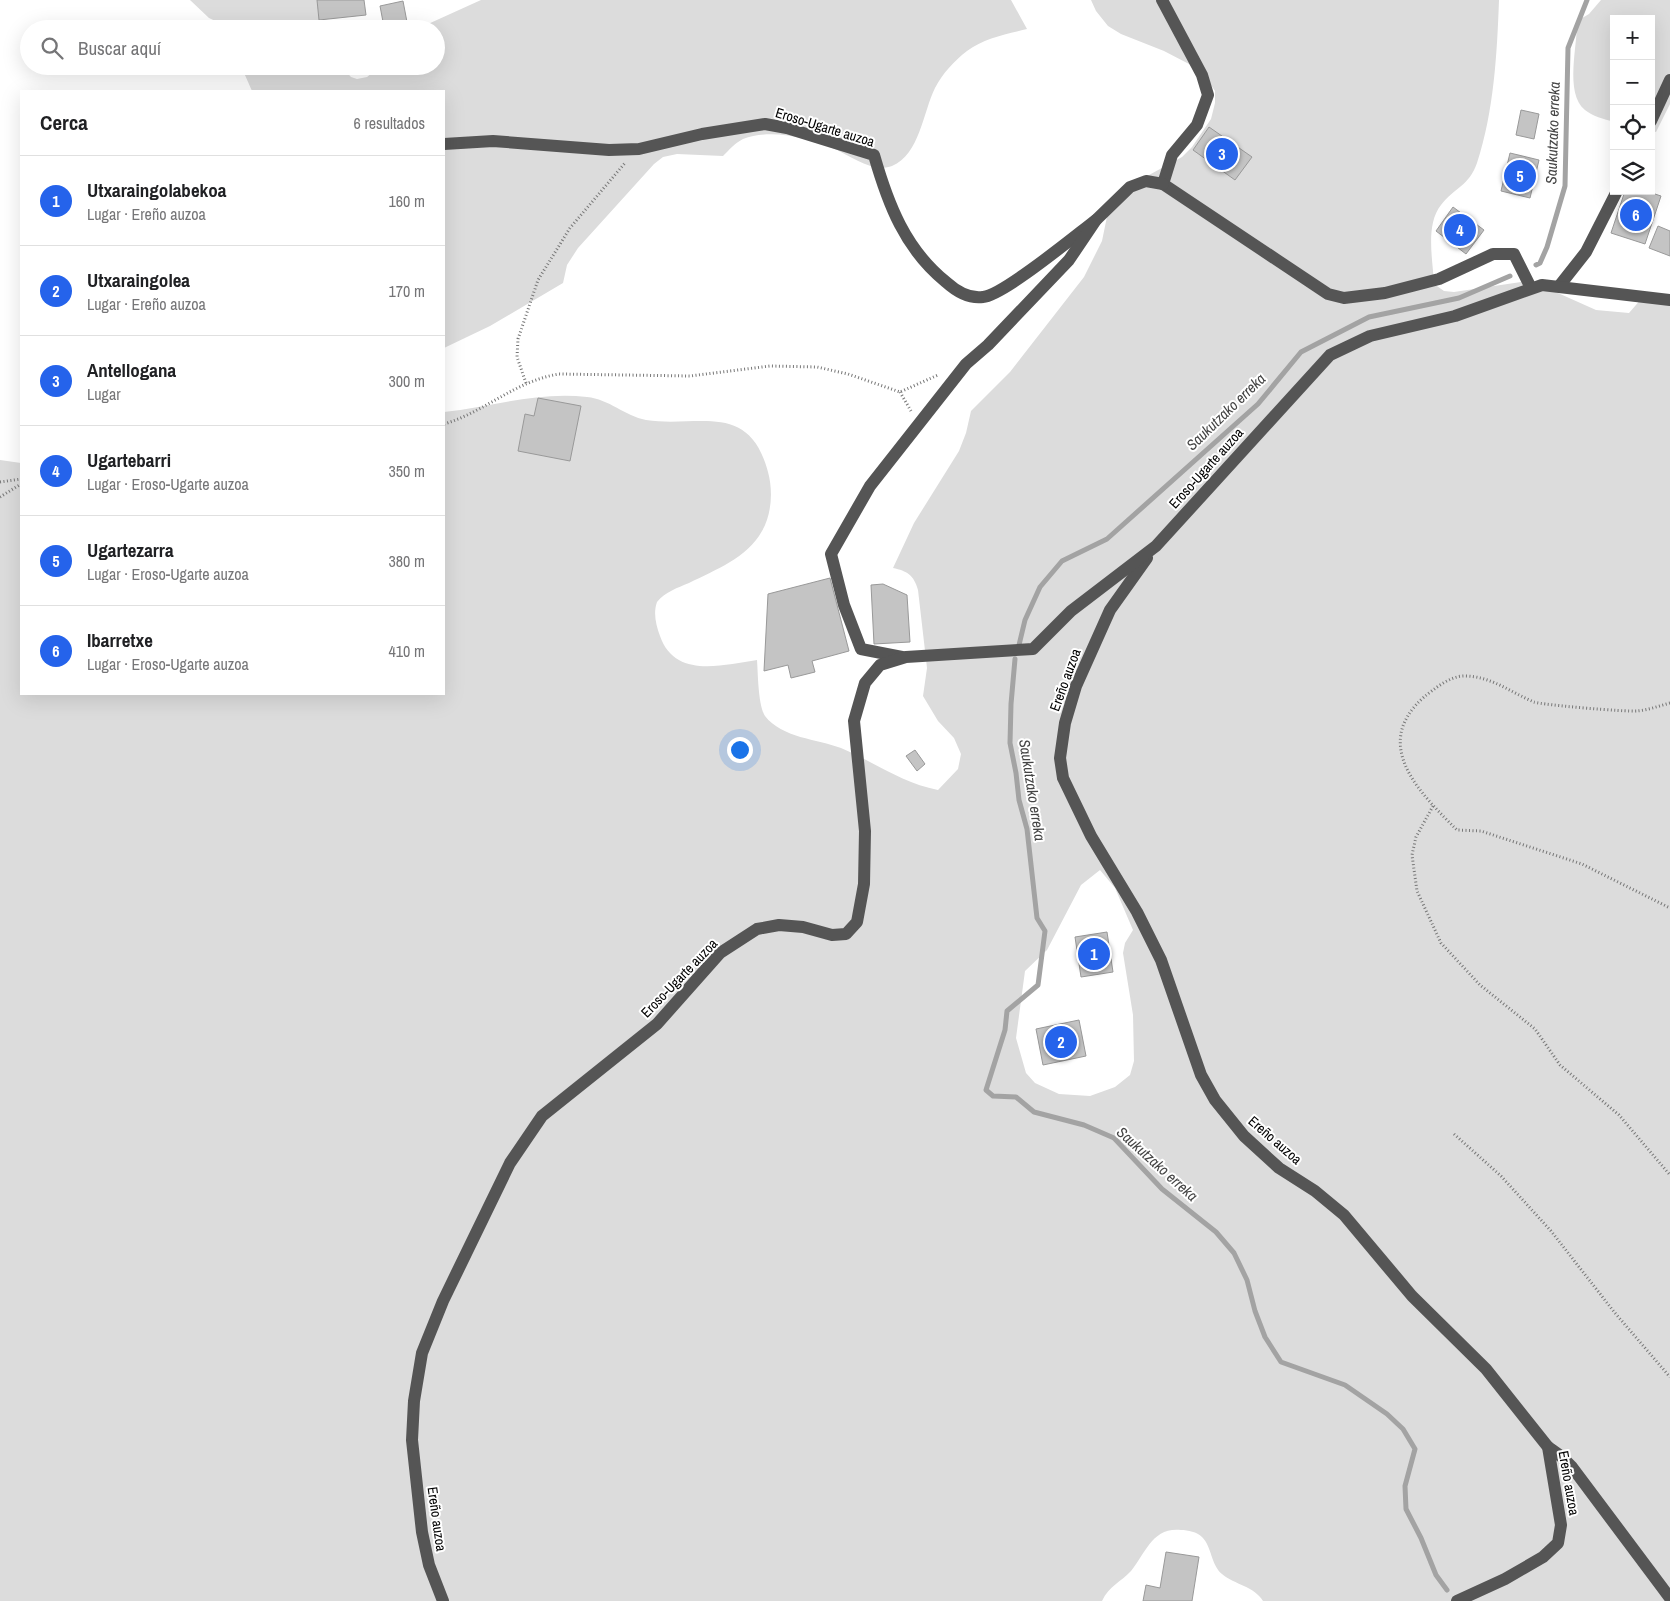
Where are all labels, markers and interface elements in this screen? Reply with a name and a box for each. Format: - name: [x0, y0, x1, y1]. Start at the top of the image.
- map controls: [1610, 15, 1655, 195]
- button: +: [1610, 15, 1655, 60]
- search box: [20, 20, 445, 75]
- icon: search: [38, 34, 66, 62]
- text: Buscar aquí: [78, 35, 161, 61]
- button: −: [1610, 60, 1655, 105]
- water label: Saukutzako erreka: [1540, 81, 1565, 185]
- street label: Eroso-Ugarte auzoa: [773, 103, 877, 151]
- button: locate: [1610, 105, 1655, 150]
- text: Cerca: [40, 108, 88, 137]
- text: 6 resultados: [354, 112, 425, 134]
- pin: 3: [1206, 135, 1238, 173]
- button: layers: [1610, 150, 1655, 195]
- pin: 5: [1504, 157, 1536, 195]
- text: Utxaraingolabekoa: [87, 177, 226, 203]
- text: 1: [52, 190, 60, 212]
- text: 160 m: [389, 190, 425, 212]
- pin: 6: [1620, 196, 1652, 234]
- text: Lugar · Ereño auzoa: [87, 203, 206, 225]
- pin: 4: [1444, 211, 1476, 249]
- text: Utxaraingolea: [87, 267, 190, 293]
- text: 2: [52, 280, 60, 302]
- text: 170 m: [389, 280, 425, 302]
- text: Lugar · Ereño auzoa: [87, 293, 206, 315]
- text: Antellogana: [87, 357, 176, 383]
- water label: Saukutzako erreka: [1181, 368, 1270, 455]
- text: 3: [52, 370, 60, 392]
- text: 300 m: [389, 370, 425, 392]
- text: Lugar: [87, 383, 121, 405]
- street label: Eroso-Ugarte auzoa: [1165, 423, 1247, 512]
- text: Ugartebarri: [87, 447, 171, 473]
- text: 4: [52, 460, 60, 482]
- text: 350 m: [389, 460, 425, 482]
- text: Lugar · Eroso-Ugarte auzoa: [87, 473, 249, 495]
- text: Ugartezarra: [87, 537, 174, 563]
- text: 5: [52, 550, 60, 572]
- text: 380 m: [389, 550, 425, 572]
- text: Lugar · Eroso-Ugarte auzoa: [87, 563, 249, 585]
- text: Ibarretxe: [87, 627, 153, 653]
- text: 6: [52, 640, 60, 662]
- text: 410 m: [389, 640, 425, 662]
- street label: Ereño auzoa: [1045, 646, 1085, 714]
- text: Lugar · Eroso-Ugarte auzoa: [87, 653, 249, 675]
- your location: [727, 737, 753, 763]
- water label: Saukutzako erreka: [1014, 738, 1051, 842]
- street label: Eroso-Ugarte auzoa: [637, 934, 722, 1021]
- pin: 1: [1078, 935, 1110, 973]
- pin: 2: [1045, 1023, 1077, 1061]
- street label: Ereño auzoa: [1245, 1112, 1306, 1169]
- water label: Saukutzako erreka: [1112, 1122, 1203, 1206]
- street label: Ereño auzoa: [1554, 1449, 1584, 1517]
- street label: Ereño auzoa: [424, 1486, 451, 1553]

